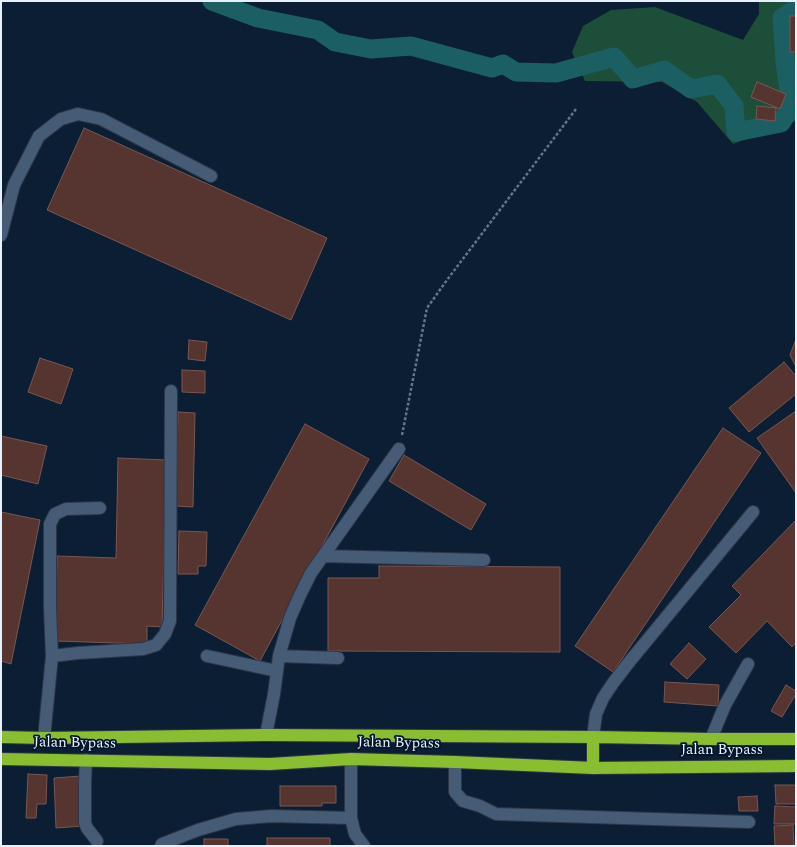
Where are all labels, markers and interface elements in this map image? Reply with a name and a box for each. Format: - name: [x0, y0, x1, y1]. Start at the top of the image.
- street label: Jalan Bypass: [34, 734, 116, 754]
- street label: Jalan Bypass: [358, 734, 440, 754]
- street label: Jalan Bypass: [681, 742, 763, 760]

